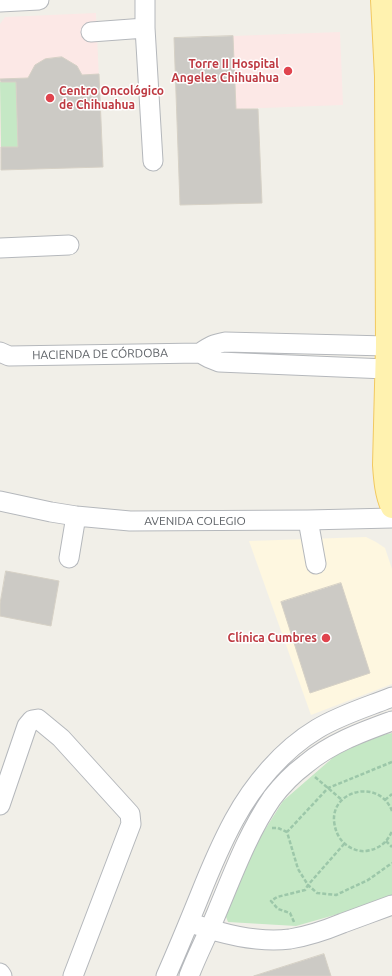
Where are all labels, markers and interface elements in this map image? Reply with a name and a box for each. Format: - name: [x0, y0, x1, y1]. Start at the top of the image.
- place label: Torre II Hospital Angeles Chihuahua: [171, 57, 279, 85]
- marker: Torre II Hospital Angeles Chihuahua: [282, 65, 294, 77]
- place label: Centro Oncológico de Chihuahua: [59, 84, 164, 112]
- marker: Centro Oncológico de Chihuahua: [44, 92, 56, 104]
- street label: HACIENDA DE CÓRDOBA: [32, 346, 168, 362]
- street label: AVENIDA COLEGIO: [144, 514, 246, 528]
- place label: Clínica Cumbres: [227, 631, 317, 645]
- marker: Clínica Cumbres: [320, 632, 332, 644]

